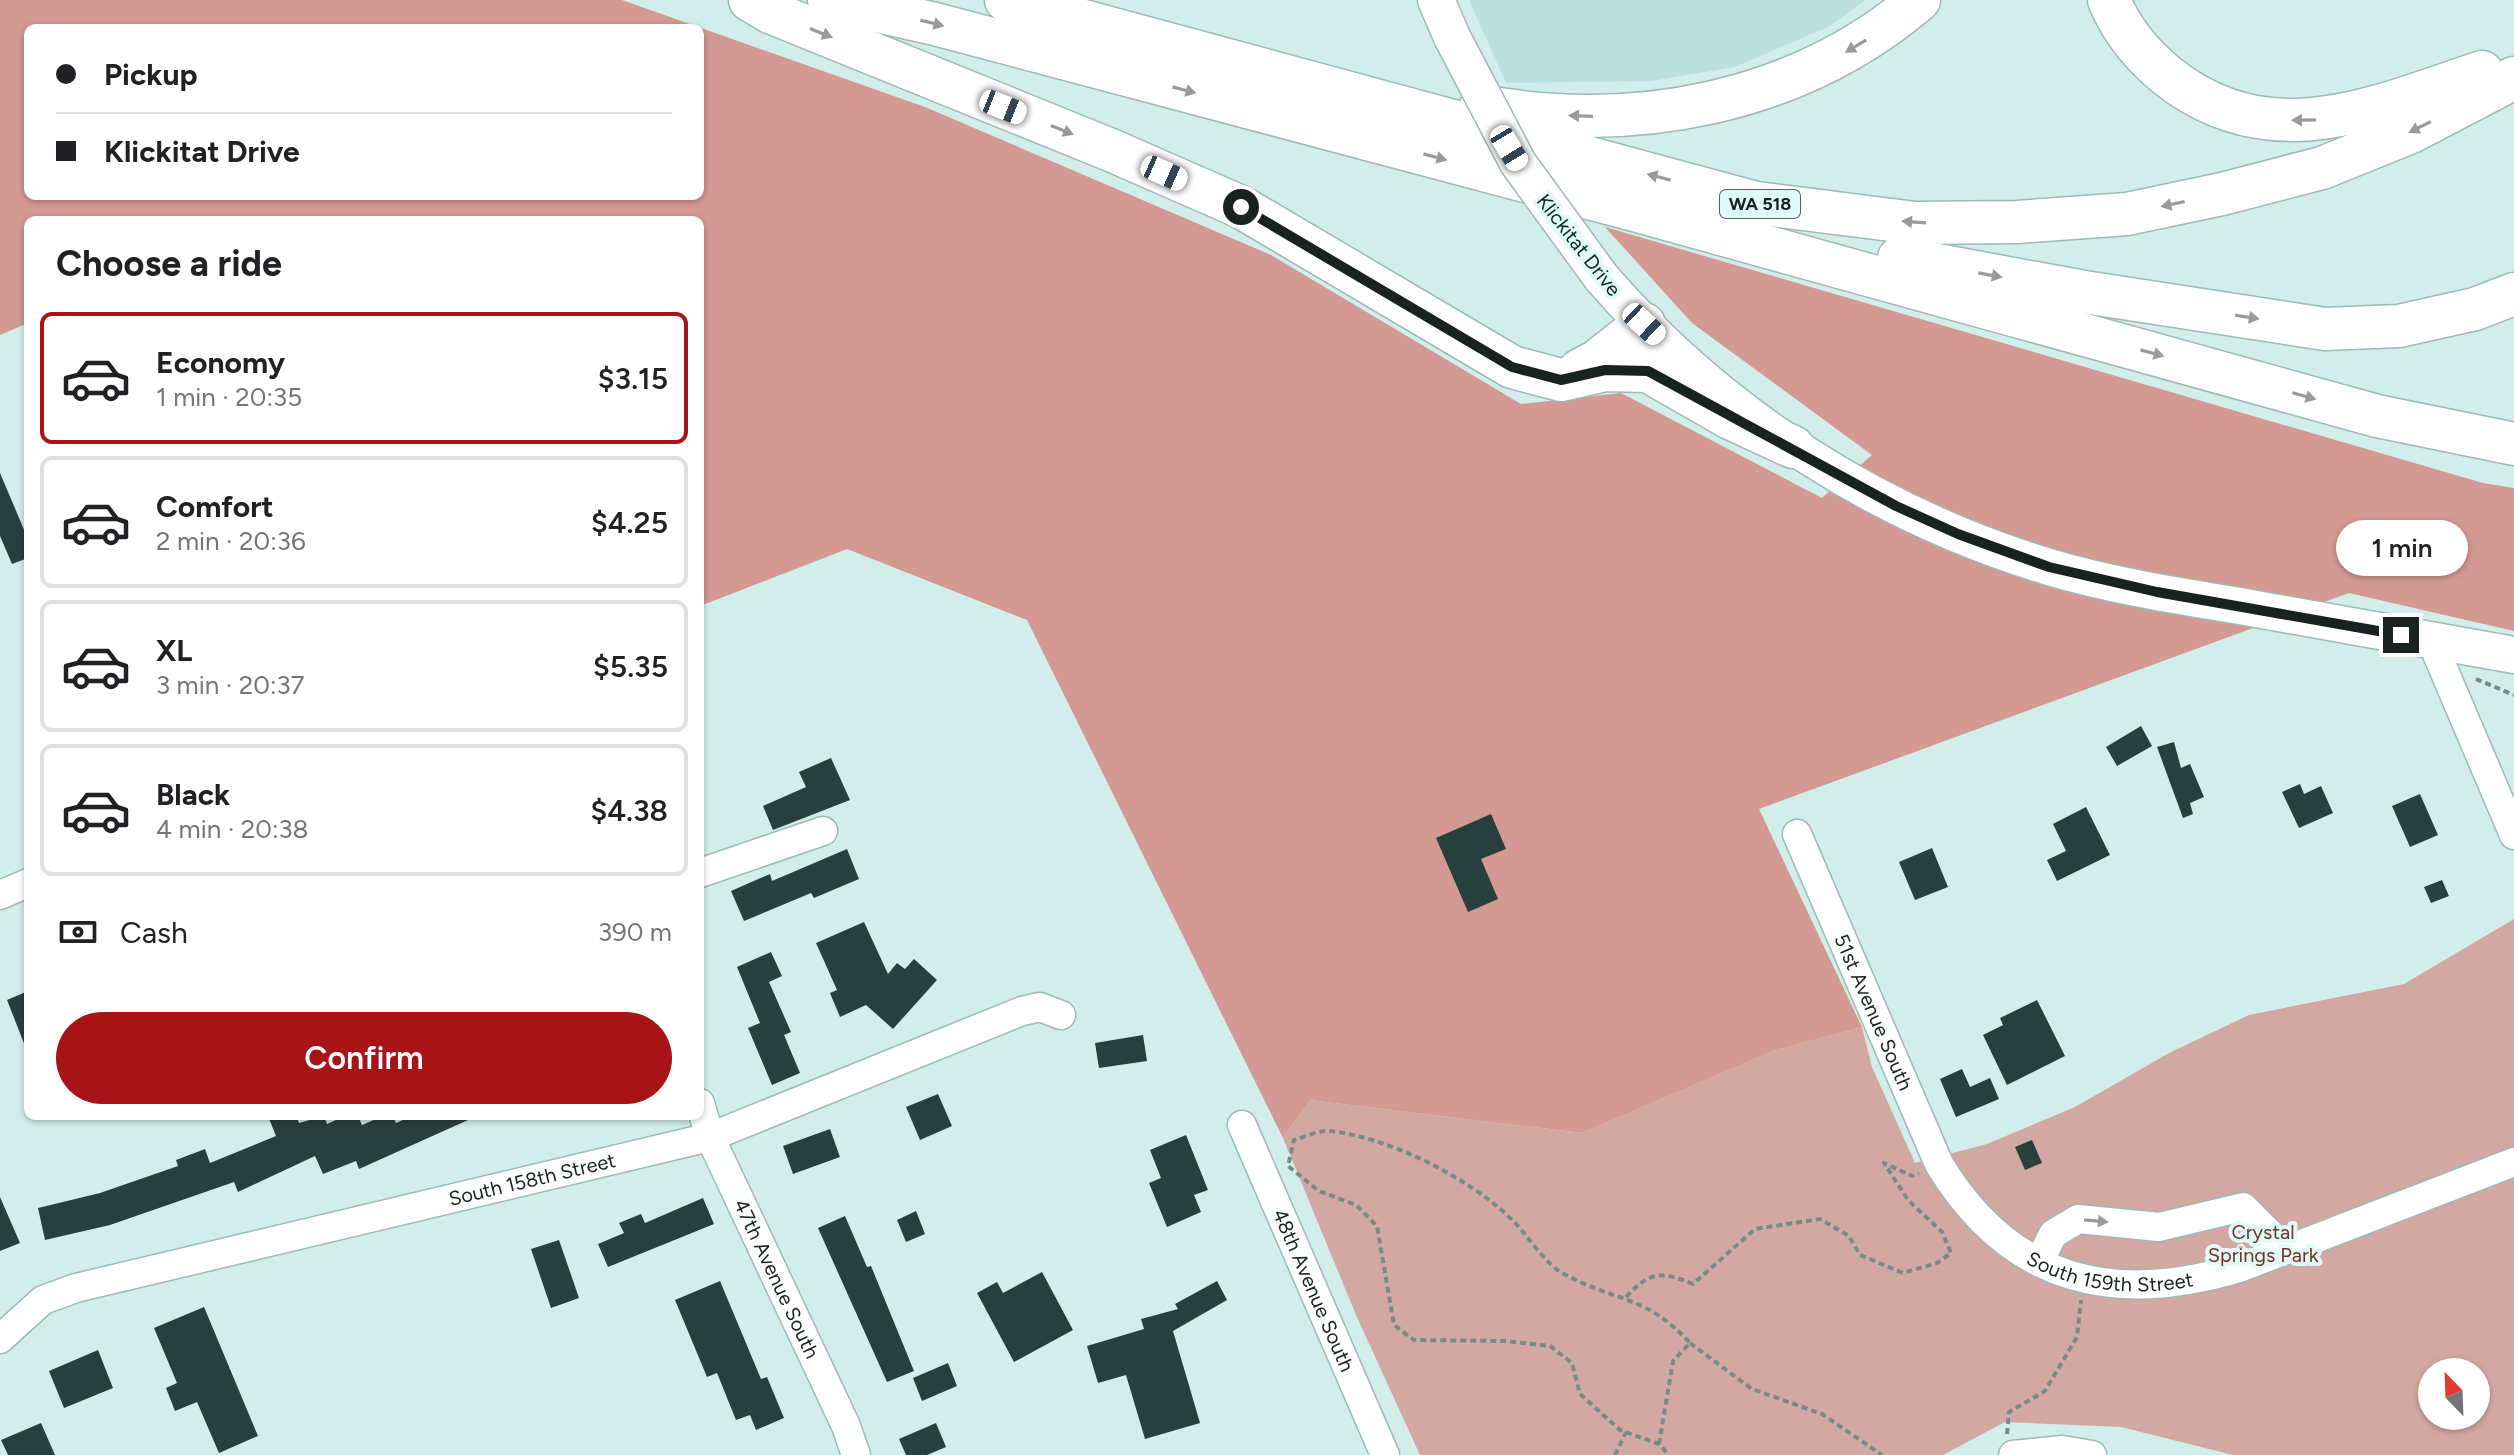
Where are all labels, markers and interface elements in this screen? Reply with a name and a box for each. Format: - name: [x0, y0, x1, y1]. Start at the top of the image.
- one-way arrow: [920, 18, 945, 30]
- one-way arrow: [809, 27, 833, 40]
- one-way arrow: [1845, 39, 1867, 53]
- text: Pickup: [104, 56, 198, 93]
- one-way arrow: [1172, 84, 1196, 97]
- car: [976, 87, 1030, 127]
- one-way arrow: [1568, 110, 1593, 122]
- one-way arrow: [2291, 114, 2316, 127]
- one-way arrow: [2408, 120, 2431, 134]
- car: [1486, 121, 1532, 175]
- one-way arrow: [1050, 124, 1074, 137]
- text: Klickitat Drive: [104, 133, 300, 170]
- one-way arrow: [1423, 151, 1448, 164]
- car: [1137, 152, 1191, 194]
- one-way arrow: [1646, 171, 1671, 183]
- route start: [1223, 189, 1259, 225]
- street label: Klickitat Drive: [1532, 189, 1626, 301]
- road number: WA 518: [1720, 190, 1800, 218]
- one-way arrow: [2160, 198, 2185, 211]
- one-way arrow: [1901, 215, 1926, 228]
- text: Choose a ride: [56, 242, 282, 285]
- one-way arrow: [1978, 269, 2003, 281]
- car: [1618, 299, 1670, 349]
- one-way arrow: [2234, 311, 2259, 324]
- icon: car: [60, 342, 132, 414]
- text: Economy: [156, 344, 285, 381]
- one-way arrow: [2139, 348, 2164, 360]
- text: $3.15: [598, 360, 668, 397]
- text: 1 min · 20:35: [156, 381, 302, 413]
- one-way arrow: [2292, 390, 2317, 402]
- icon: car: [60, 486, 132, 558]
- text: Comfort: [156, 488, 274, 525]
- text: $4.25: [591, 504, 668, 541]
- callout: 1 min: [2335, 519, 2467, 575]
- text: 2 min · 20:36: [156, 525, 306, 557]
- text: 1 min: [2372, 532, 2432, 564]
- route end: [2383, 617, 2419, 653]
- icon: car: [60, 630, 132, 702]
- text: XL: [156, 632, 192, 669]
- text: $5.35: [593, 648, 668, 685]
- text: 3 min · 20:37: [156, 669, 305, 701]
- icon: car: [60, 774, 132, 846]
- text: Black: [156, 776, 230, 813]
- text: $4.38: [591, 792, 668, 829]
- text: 4 min · 20:38: [156, 813, 309, 845]
- icon: cash: [56, 910, 100, 954]
- text: Cash: [120, 914, 188, 951]
- text: 390 m: [598, 916, 672, 948]
- street label: 51st Avenue South: [1829, 930, 1918, 1094]
- button: Confirm: [56, 1012, 672, 1104]
- street label: South 158th Street: [446, 1148, 618, 1211]
- street label: 47th Avenue South: [729, 1195, 824, 1362]
- street label: 48th Avenue South: [1268, 1205, 1359, 1375]
- one-way arrow: [2084, 1215, 2109, 1228]
- park label: Crystal Springs Park: [2208, 1220, 2319, 1267]
- street label: South 159th Street: [2023, 1246, 2195, 1297]
- north arrow: [2418, 1358, 2490, 1430]
- map controls: [2418, 1358, 2490, 1430]

